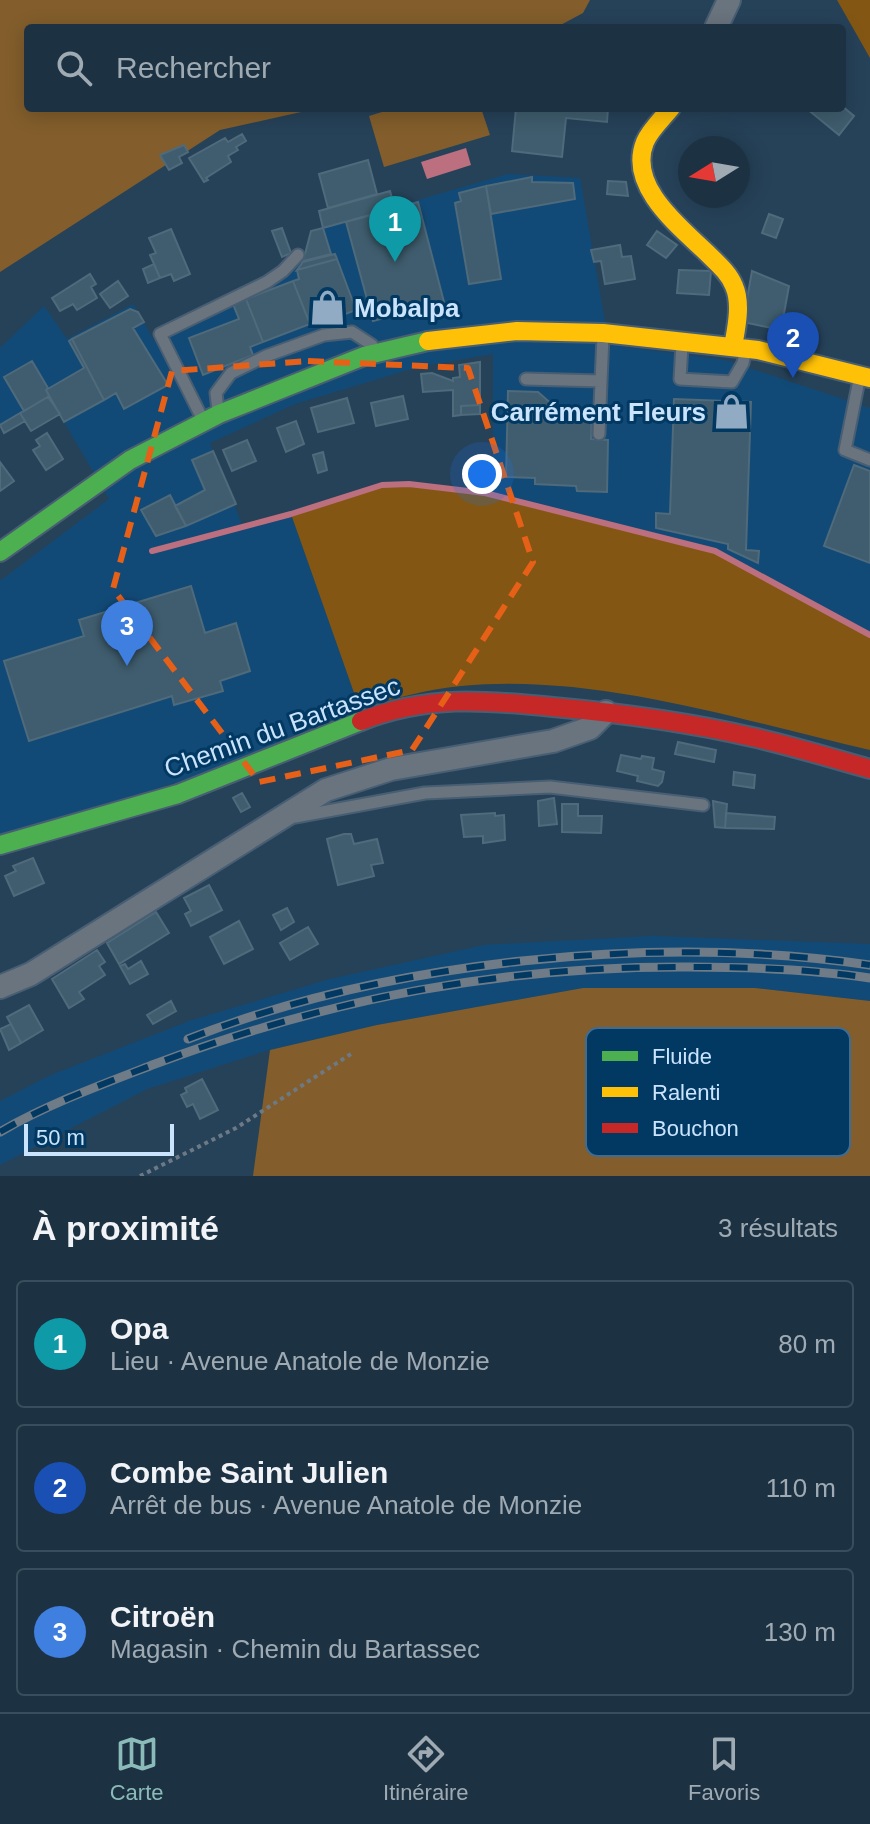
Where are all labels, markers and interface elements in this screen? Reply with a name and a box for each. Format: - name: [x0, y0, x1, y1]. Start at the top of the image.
- search box: [24, 24, 846, 112]
- icon: search: [52, 46, 96, 90]
- text: Rechercher: [116, 51, 271, 84]
- north arrow: [678, 136, 750, 208]
- pin: 1: [369, 196, 421, 262]
- shop icon: Mobalpa: [309, 289, 347, 327]
- place label: Mobalpa: [354, 293, 460, 323]
- pin: 2: [767, 312, 819, 378]
- shop icon: Carrément Fleurs: [713, 393, 751, 431]
- place label: Carrément Fleurs: [491, 397, 706, 427]
- your location: [462, 454, 502, 494]
- pin: 3: [101, 600, 153, 666]
- street label: Chemin du Bartassec: [160, 670, 404, 784]
- legend: [586, 1028, 850, 1156]
- text: Fluide: [652, 1044, 712, 1069]
- text: Ralenti: [652, 1080, 720, 1105]
- text: Bouchon: [652, 1116, 739, 1141]
- scale bar: [24, 1120, 174, 1156]
- text: 50 m: [36, 1125, 85, 1150]
- text: À proximité: [32, 1209, 219, 1247]
- text: 3 résultats: [718, 1213, 838, 1243]
- text: Opa: [110, 1312, 168, 1345]
- text: 1: [53, 1329, 67, 1359]
- text: 80 m: [778, 1329, 836, 1359]
- text: Lieu · Avenue Anatole de Monzie: [110, 1346, 490, 1376]
- text: Combe Saint Julien: [110, 1456, 388, 1489]
- text: 2: [53, 1473, 67, 1503]
- text: 110 m: [766, 1473, 836, 1503]
- text: Arrêt de bus · Avenue Anatole de Monzie: [110, 1490, 582, 1520]
- text: Citroën: [110, 1600, 215, 1633]
- text: 3: [53, 1617, 67, 1647]
- text: 130 m: [764, 1617, 836, 1647]
- text: Magasin · Chemin du Bartassec: [110, 1634, 480, 1664]
- tab: Carte: [110, 1732, 164, 1806]
- tab: Itinéraire: [383, 1732, 469, 1806]
- tab: Favoris: [688, 1732, 760, 1806]

